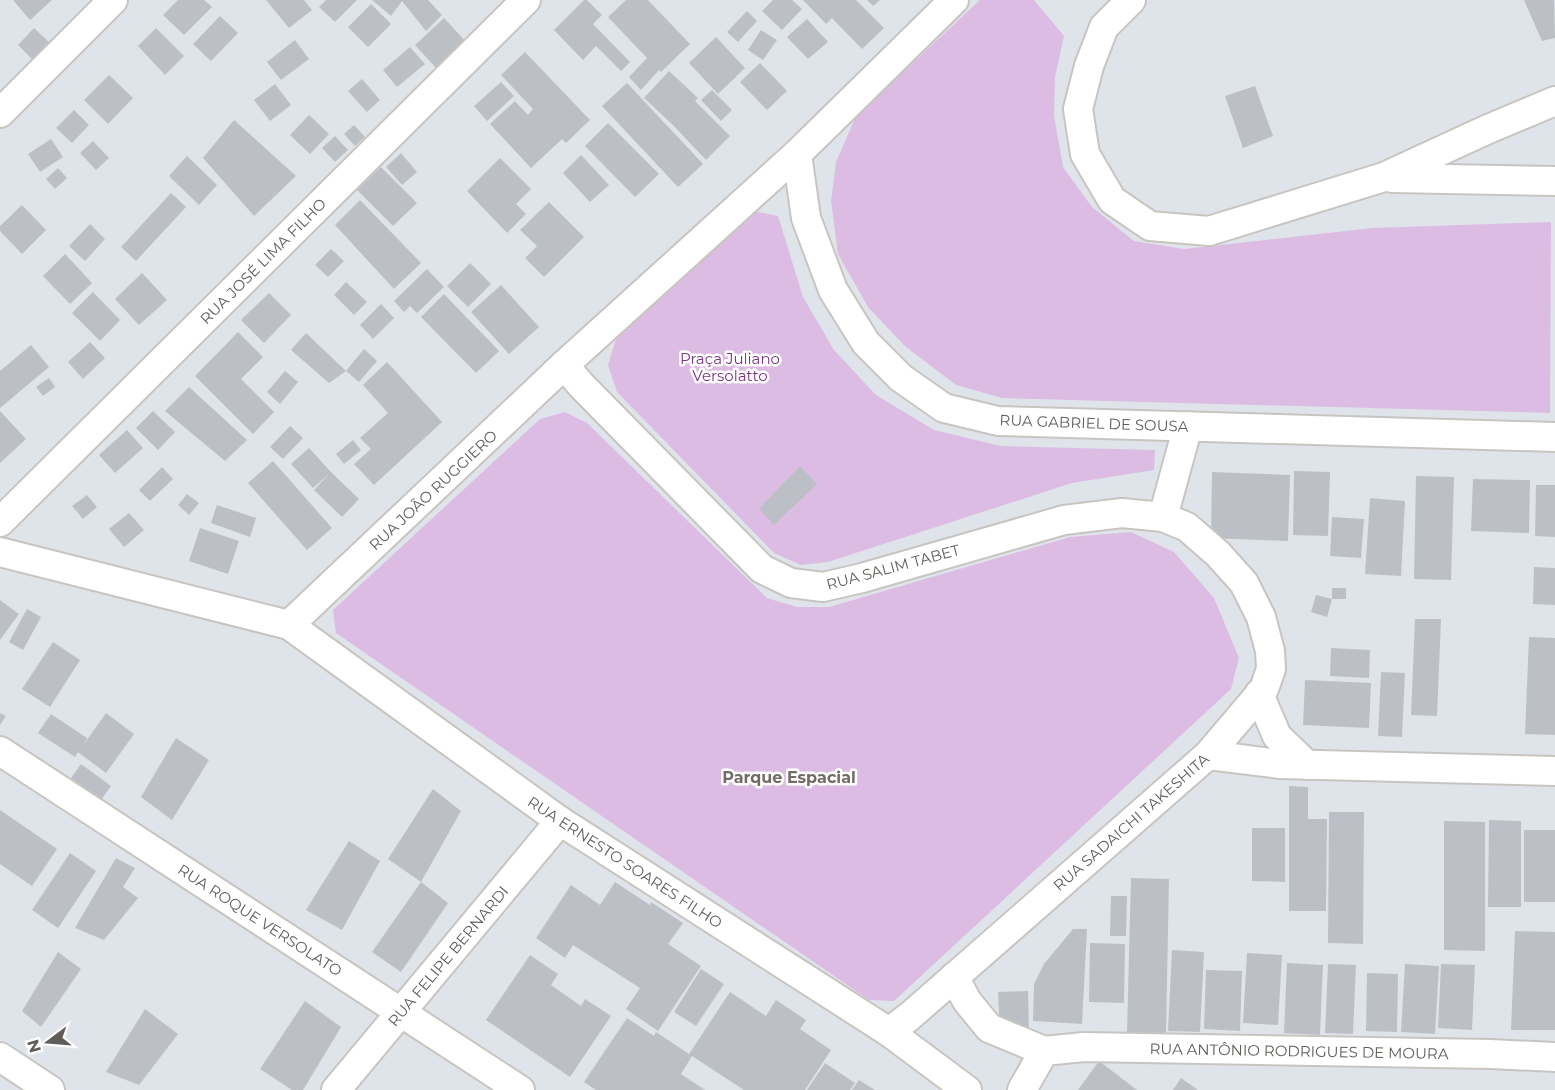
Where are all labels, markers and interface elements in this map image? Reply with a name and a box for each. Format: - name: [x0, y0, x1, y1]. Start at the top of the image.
- street label: RUA JOSÉ LIMA FILHO: [196, 194, 330, 328]
- park label: Praça Juliano Versolatto: [680, 349, 780, 385]
- street label: RUA GABRIEL DE SOUSA: [999, 410, 1189, 436]
- street label: RUA JOÃO RUGGIERO: [365, 426, 501, 554]
- street label: RUA SALIM TABET: [824, 540, 962, 594]
- street label: RUA SADAICHI TAKESHITA: [1049, 749, 1213, 895]
- district label: Parque Espacial: [722, 768, 856, 787]
- street label: RUA ERNESTO SOARES FILHO: [524, 792, 726, 932]
- street label: RUA ROQUE VERSOLATO: [174, 860, 346, 980]
- street label: RUA FELIPE BERNARDI: [384, 882, 512, 1030]
- north arrow: [18, 1012, 78, 1072]
- text: N: [23, 1037, 45, 1055]
- street label: RUA ANTÔNIO RODRIGUES DE MOURA: [1149, 1039, 1449, 1063]

